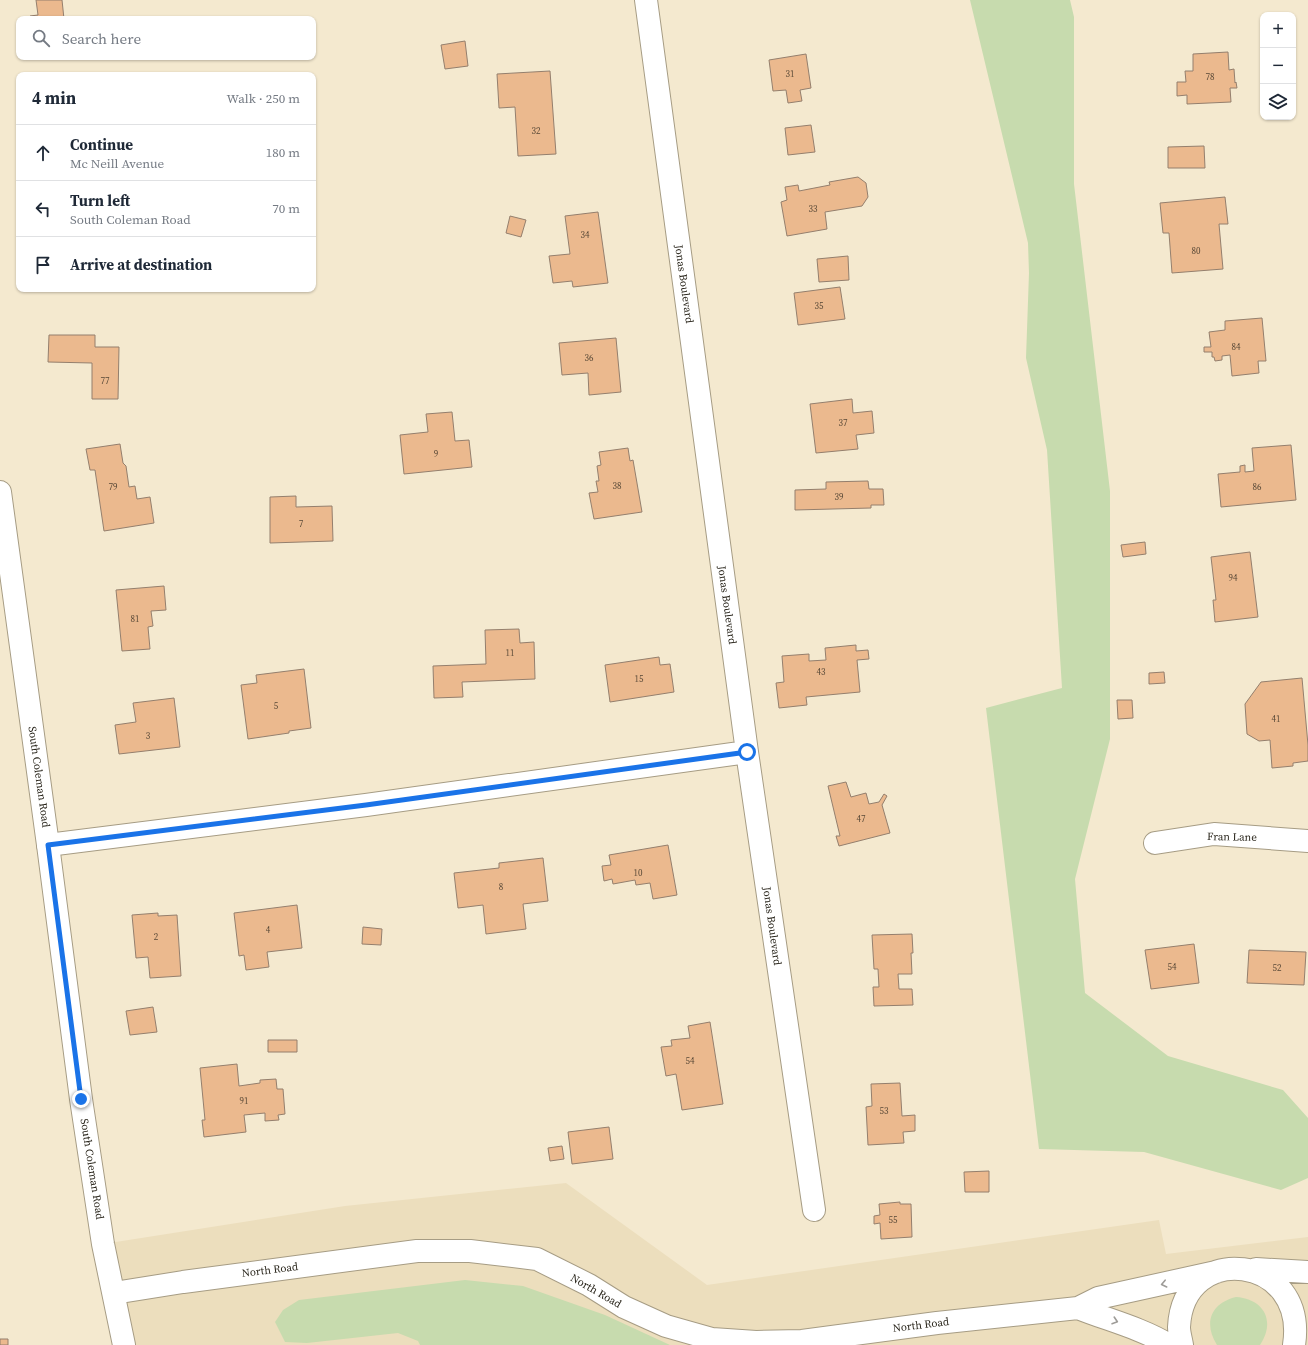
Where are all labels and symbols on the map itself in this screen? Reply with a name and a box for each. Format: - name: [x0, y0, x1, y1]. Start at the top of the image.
- house number: 31: [785, 68, 795, 80]
- house number: 78: [1205, 71, 1215, 83]
- house number: 32: [531, 125, 541, 137]
- house number: 33: [808, 203, 818, 215]
- house number: 34: [580, 229, 590, 241]
- street label: Jonas Boulevard: [671, 243, 697, 325]
- house number: 80: [1191, 245, 1201, 257]
- house number: 35: [814, 300, 824, 312]
- house number: 84: [1231, 341, 1241, 353]
- house number: 36: [584, 352, 594, 364]
- house number: 77: [100, 375, 110, 387]
- house number: 37: [838, 417, 848, 429]
- house number: 9: [434, 448, 439, 460]
- house number: 38: [612, 480, 622, 492]
- house number: 79: [108, 481, 118, 493]
- house number: 86: [1252, 481, 1262, 493]
- house number: 39: [834, 491, 844, 503]
- house number: 7: [299, 518, 304, 530]
- street label: Jonas Boulevard: [714, 564, 740, 646]
- house number: 94: [1228, 572, 1238, 584]
- house number: 81: [130, 613, 140, 625]
- house number: 11: [505, 647, 515, 659]
- house number: 43: [816, 666, 826, 678]
- house number: 15: [634, 673, 644, 685]
- house number: 5: [274, 700, 279, 712]
- house number: 41: [1271, 713, 1281, 725]
- street label: South Coleman Road: [24, 725, 54, 829]
- house number: 3: [146, 730, 151, 742]
- route start: [738, 743, 756, 761]
- house number: 47: [856, 813, 866, 825]
- street label: Fran Lane: [1207, 829, 1257, 845]
- house number: 10: [633, 867, 643, 879]
- house number: 8: [499, 881, 504, 893]
- street label: Jonas Boulevard: [759, 885, 785, 967]
- house number: 4: [266, 924, 271, 936]
- house number: 2: [154, 931, 159, 943]
- house number: 54: [1167, 961, 1177, 973]
- house number: 52: [1272, 962, 1282, 974]
- house number: 54: [685, 1055, 695, 1067]
- route end: [72, 1090, 90, 1108]
- house number: 91: [239, 1095, 249, 1107]
- house number: 53: [879, 1105, 889, 1117]
- street label: South Coleman Road: [77, 1117, 108, 1221]
- house number: 55: [888, 1214, 898, 1226]
- street label: North Road: [241, 1259, 300, 1281]
- street label: North Road: [568, 1270, 625, 1312]
- one-way arrow: [1161, 1279, 1168, 1287]
- street label: North Road: [892, 1314, 951, 1336]
- one-way arrow: [1111, 1317, 1118, 1325]

